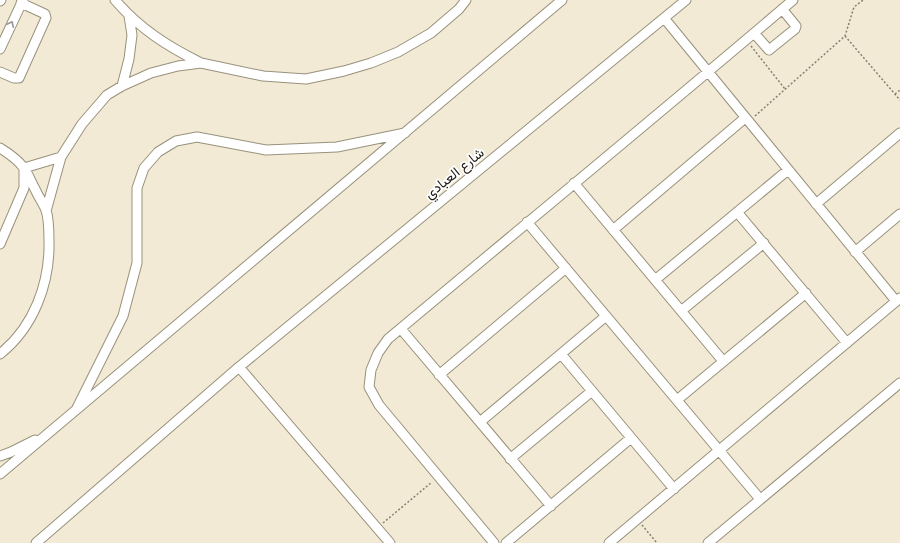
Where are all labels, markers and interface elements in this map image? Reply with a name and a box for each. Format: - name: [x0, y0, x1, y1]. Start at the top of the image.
- one-way arrow: [6, 21, 14, 29]
- street label: شارع العبادي: [420, 143, 489, 205]

